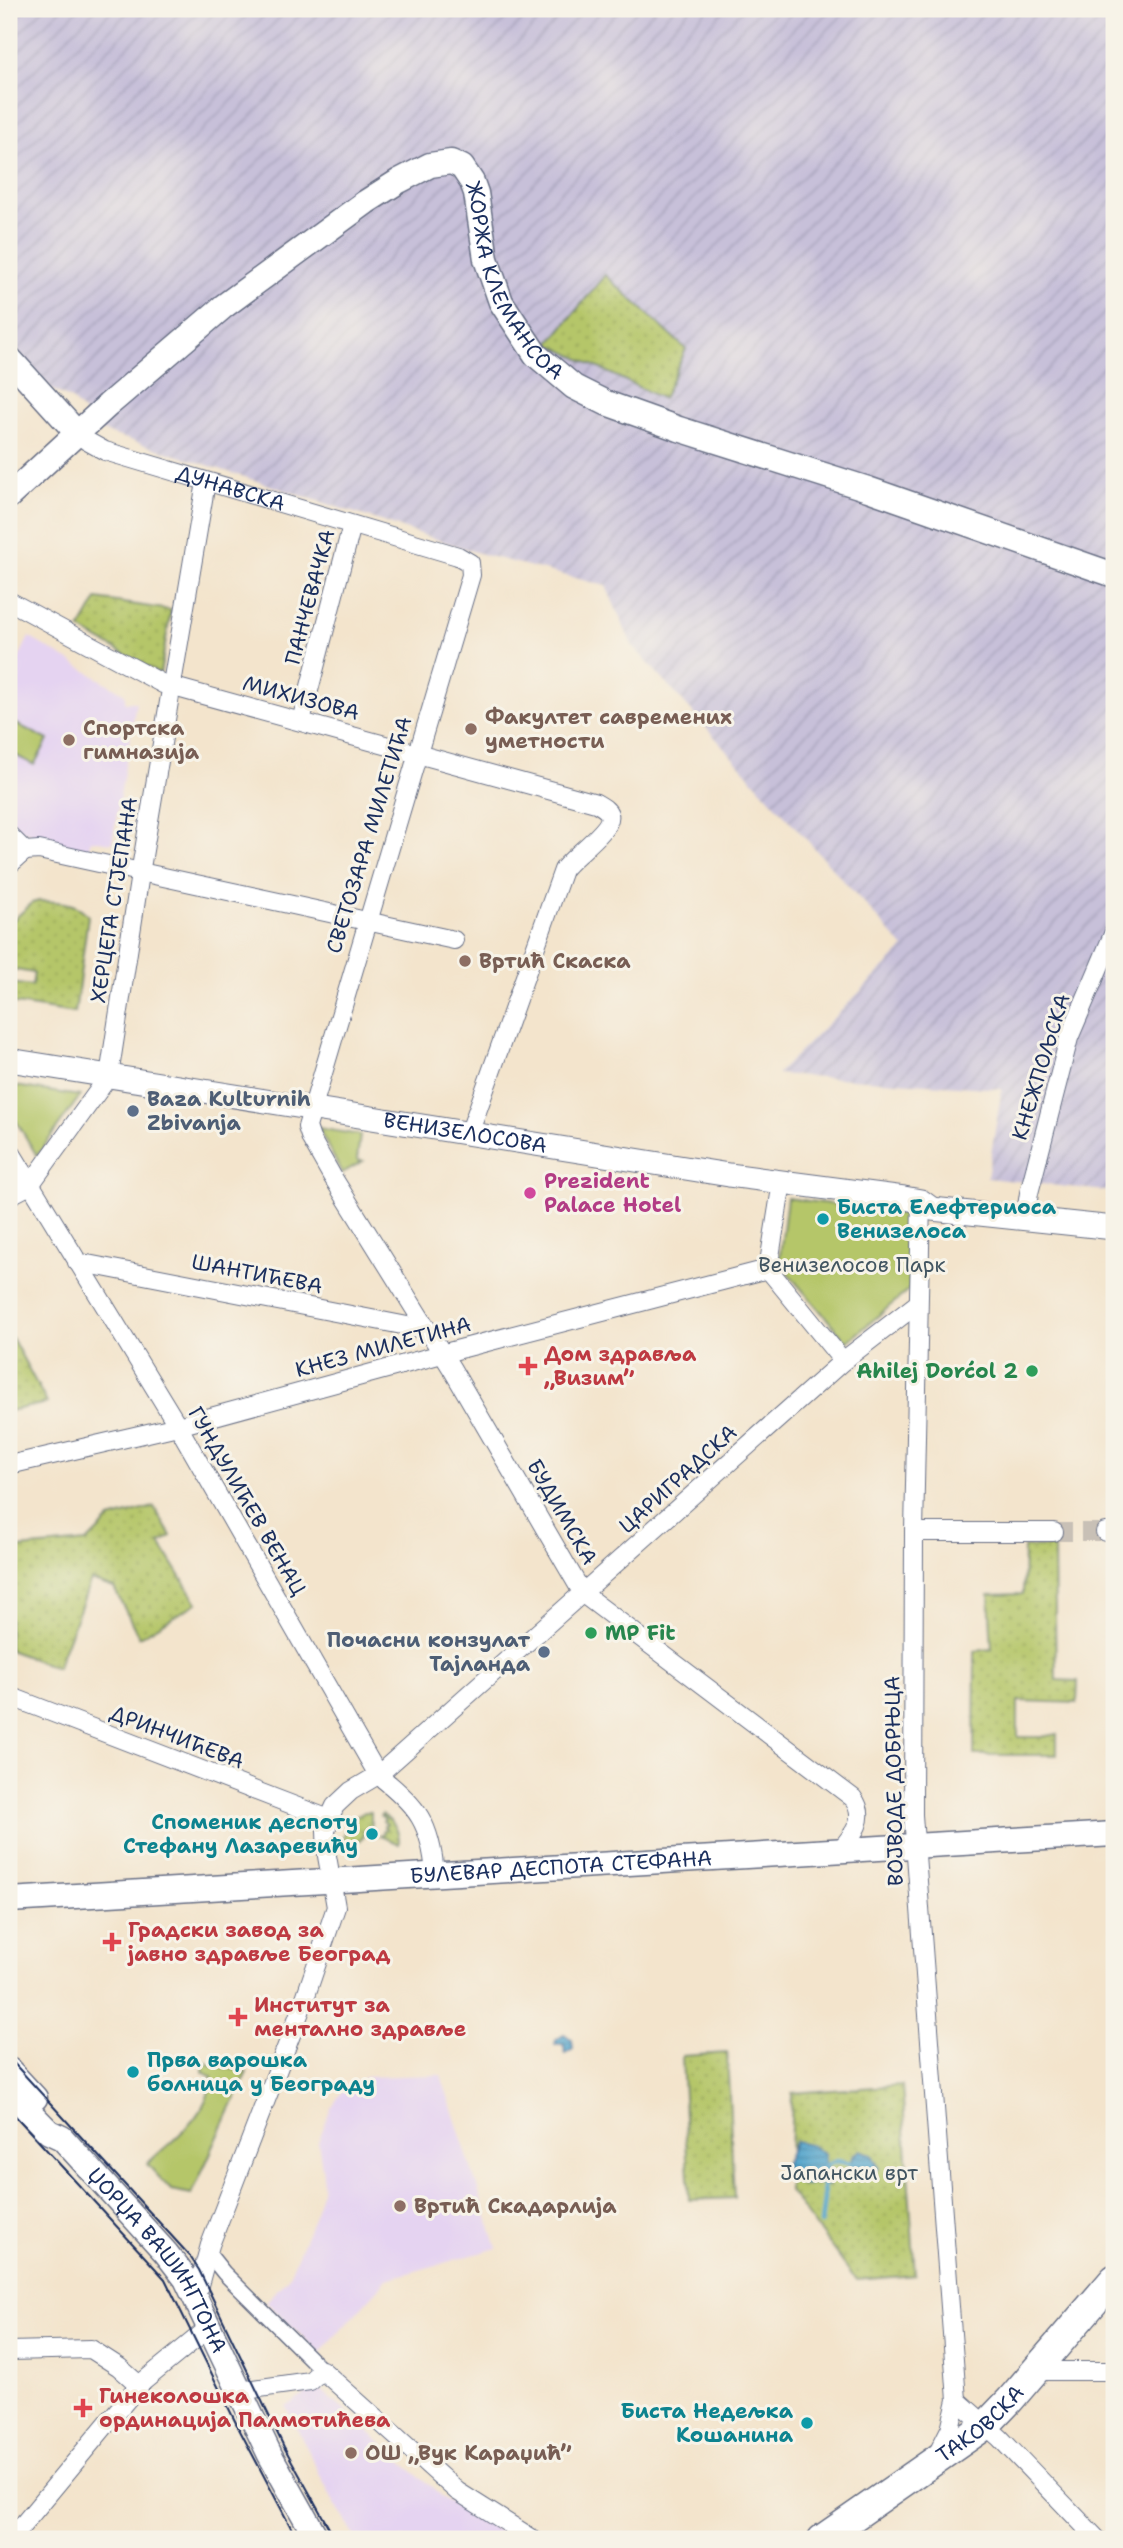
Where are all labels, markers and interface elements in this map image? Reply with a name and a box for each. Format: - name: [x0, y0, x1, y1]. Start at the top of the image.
- street label: ЖОРЖА КЛЕМАНСОА: [459, 177, 569, 386]
- street label: ДУНАВСКА: [173, 459, 288, 518]
- street label: ПАНЧЕВАЧКА: [278, 526, 342, 668]
- street label: МИХИЗОВА: [240, 669, 362, 727]
- place label: Факултет савремених уметности: [485, 703, 732, 755]
- street label: СВЕТОЗАРА МИЛЕТИЋА: [320, 713, 418, 957]
- place label: Спортска гимназија: [83, 714, 200, 766]
- marker: Факултет савремених уметности: [463, 721, 479, 737]
- marker: Спортска гимназија: [61, 732, 77, 748]
- street label: ХЕРЦЕГА СТЈЕПАНА: [84, 795, 144, 1005]
- place label: Вртић Скаска: [479, 947, 631, 975]
- marker: Вртић Скаска: [457, 953, 473, 969]
- street label: КНЕЖПОЉСКА: [1005, 990, 1077, 1144]
- place label: Baza Kulturnih Zbivanja: [147, 1085, 311, 1137]
- marker: Baza Kulturnih Zbivanja: [125, 1103, 141, 1119]
- street label: ВЕНИЗЕЛОСОВА: [381, 1106, 549, 1160]
- place label: Prezident Palace Hotel: [544, 1167, 681, 1219]
- marker: Prezident Palace Hotel: [522, 1185, 538, 1201]
- place label: Биста Елефтериоса Венизелоса: [837, 1193, 1057, 1245]
- marker: Биста Елефтериоса Венизелоса: [815, 1211, 831, 1227]
- street label: ШАНТИЋЕВА: [189, 1248, 325, 1300]
- park label: Венизелосов Парк: [758, 1251, 946, 1279]
- street label: КНЕЗ МИЛЕТИНА: [292, 1310, 474, 1384]
- place label: Дом здравља „Визим”: [544, 1340, 697, 1392]
- marker: Дом здравља „Визим”: [518, 1356, 538, 1376]
- place label: Ahilej Dorćol 2: [856, 1357, 1018, 1385]
- marker: Ahilej Dorćol 2: [1024, 1363, 1040, 1379]
- street label: ГУНДУЛИЋЕВ ВЕНАЦ: [181, 1401, 313, 1601]
- street label: ЦАРИГРАДСКА: [613, 1418, 743, 1540]
- street label: БУДИМСКА: [520, 1454, 604, 1570]
- place label: MP Fit: [605, 1619, 676, 1647]
- marker: MP Fit: [583, 1625, 599, 1641]
- place label: Почасни конзулат Тајланда: [327, 1626, 531, 1678]
- marker: Почасни конзулат Тајланда: [536, 1644, 552, 1660]
- street label: ВОЈВОДЕ ДОБРЊЦА: [878, 1676, 910, 1886]
- street label: ДРИНЧИЋЕВА: [106, 1699, 248, 1775]
- place label: Споменик деспоту Стефану Лазаревићу: [123, 1808, 358, 1860]
- marker: Споменик деспоту Стефану Лазаревићу: [364, 1826, 380, 1842]
- street label: БУЛЕВАР ДЕСПОТА СТЕФАНА: [409, 1844, 713, 1890]
- place label: Градски завод за јавно здравље Београд: [127, 1916, 391, 1968]
- marker: Градски завод за јавно здравље Београд: [102, 1932, 122, 1952]
- place label: Институт за ментално здравље: [254, 1991, 466, 2043]
- marker: Институт за ментално здравље: [228, 2007, 248, 2027]
- place label: Прва варошка болница у Београду: [147, 2046, 375, 2098]
- marker: Прва варошка болница у Београду: [125, 2064, 141, 2080]
- park label: Јапански врт: [780, 2159, 918, 2187]
- street label: ЏОРЏА ВАШИНГТОНА: [81, 2162, 233, 2358]
- place label: Вртић Скадарлија: [414, 2192, 617, 2220]
- marker: Вртић Скадарлија: [392, 2198, 408, 2214]
- street label: ТАКОВСКА: [931, 2379, 1031, 2469]
- place label: Гинеколошка ординација Палмотићева: [99, 2382, 391, 2434]
- place label: Биста Недељка Кошанина: [621, 2397, 794, 2449]
- marker: Гинеколошка ординација Палмотићева: [73, 2398, 93, 2418]
- marker: Биста Недељка Кошанина: [799, 2415, 815, 2431]
- place label: ОШ „Вук Караџић”: [365, 2439, 572, 2467]
- marker: ОШ „Вук Караџић”: [343, 2445, 359, 2461]

